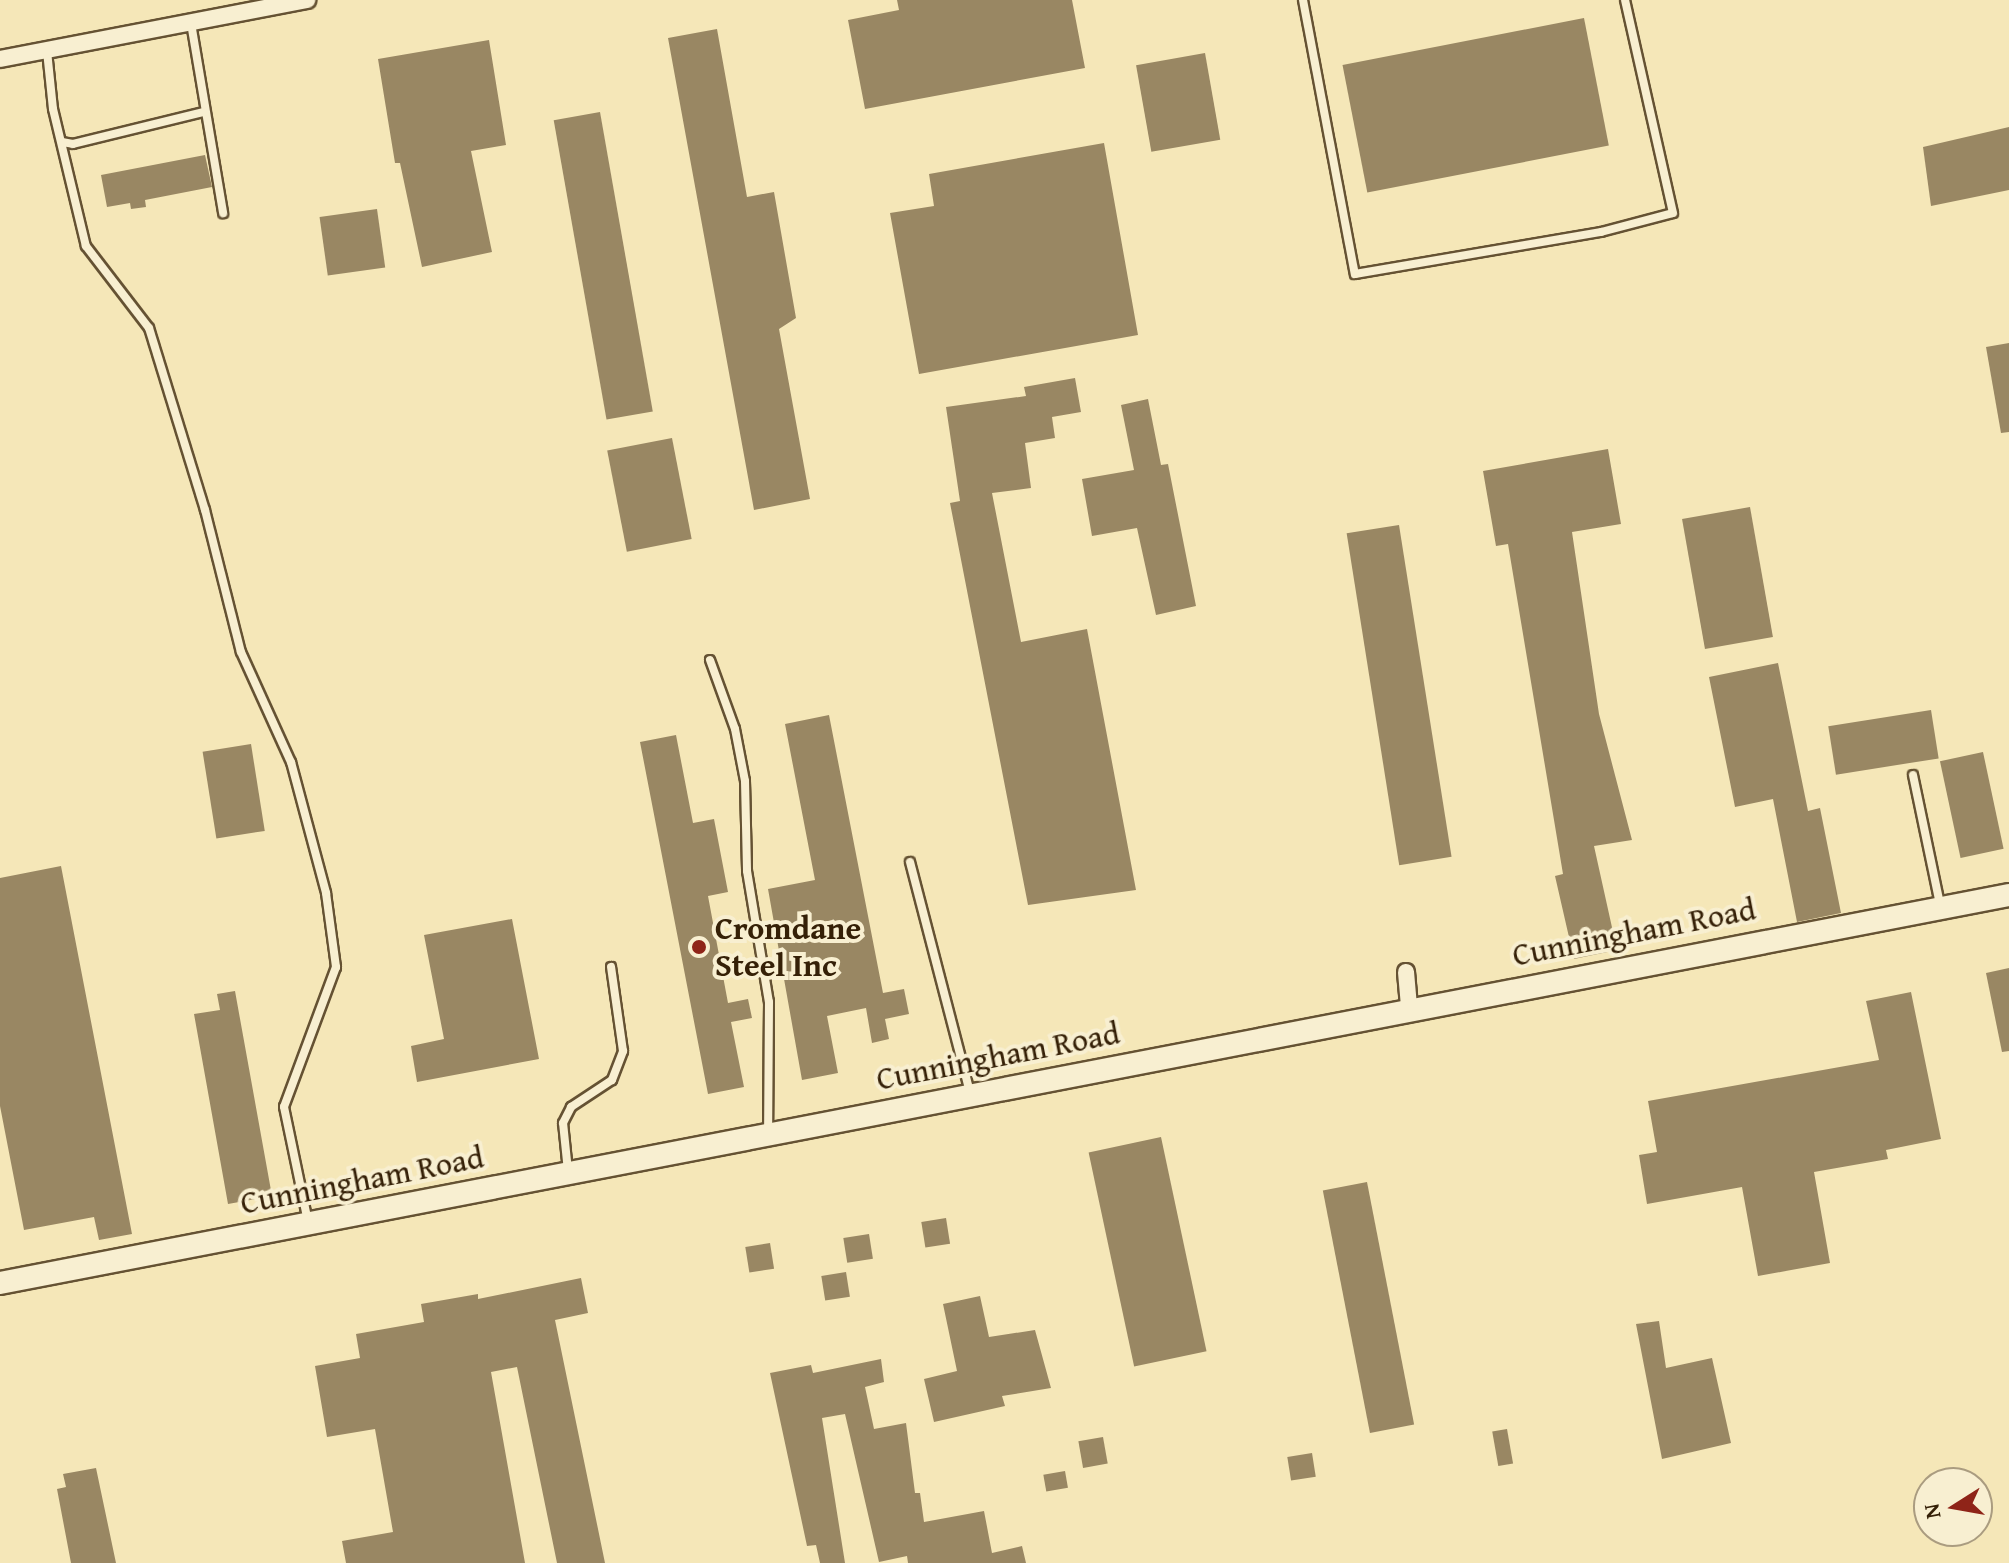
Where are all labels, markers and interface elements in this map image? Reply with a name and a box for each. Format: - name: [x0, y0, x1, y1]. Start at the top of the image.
- street label: Cunningham Road: [1509, 890, 1759, 974]
- place label: Cromdane Steel Inc: [715, 910, 861, 985]
- marker: Cromdane Steel Inc: [690, 938, 708, 956]
- street label: Cunningham Road: [873, 1014, 1123, 1098]
- street label: Cunningham Road: [237, 1138, 487, 1222]
- north arrow: [1913, 1467, 1993, 1547]
- text: N: [1914, 1501, 1949, 1521]

